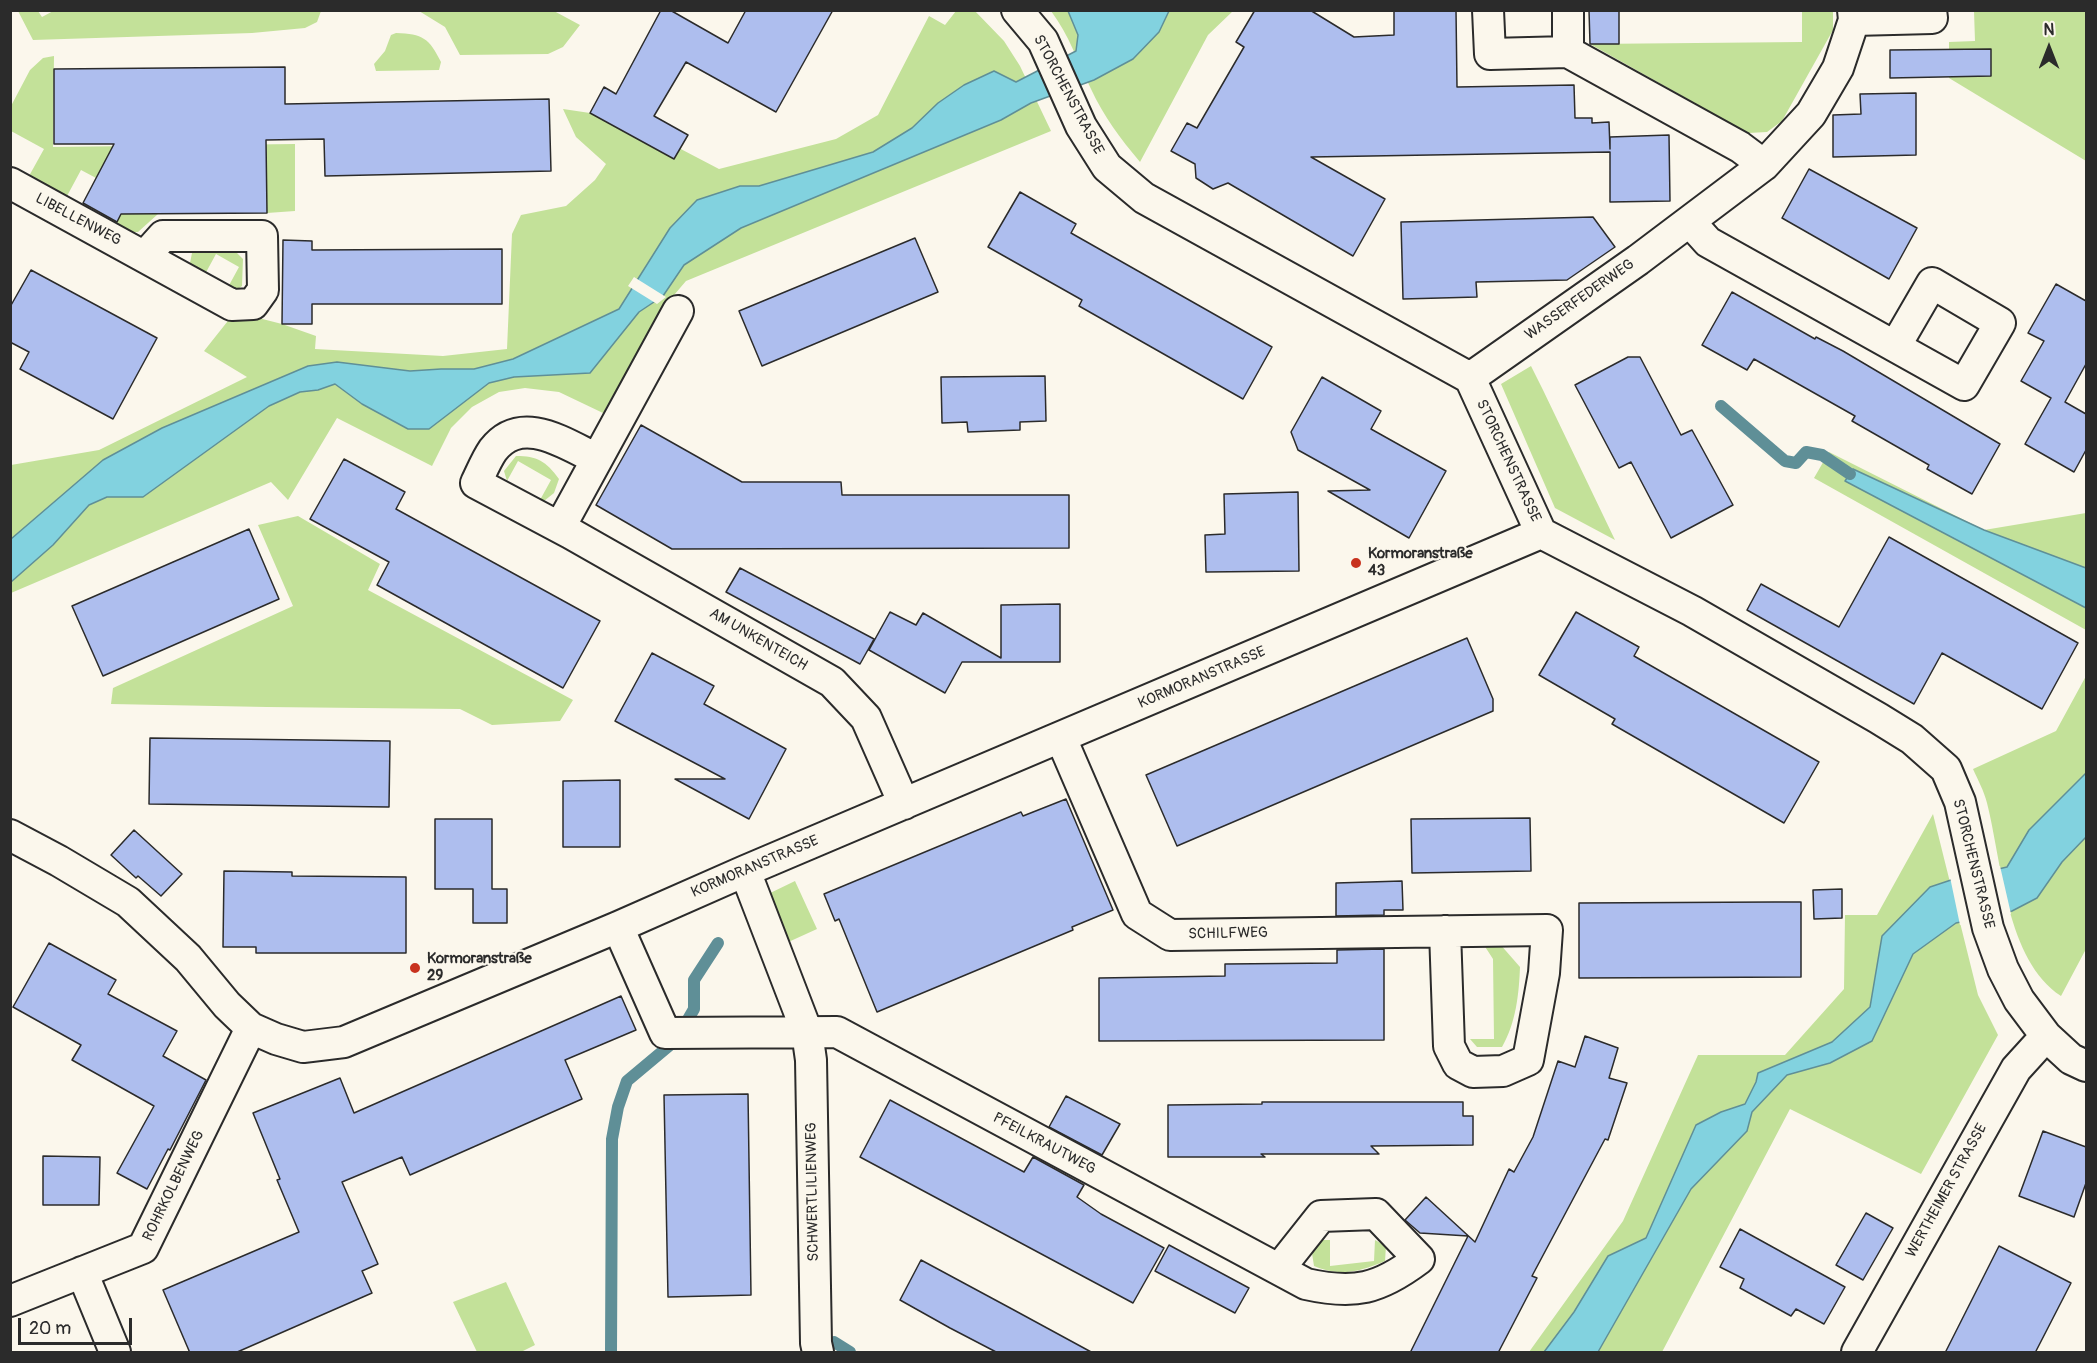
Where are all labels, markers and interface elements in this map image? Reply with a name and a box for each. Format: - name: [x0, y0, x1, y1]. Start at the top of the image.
- north arrow: [2019, 18, 2079, 78]
- text: N: [2044, 20, 2054, 40]
- street label: STORCHENSTRASSE: [1029, 32, 1107, 158]
- street label: LIBELLENWEG: [32, 190, 124, 250]
- street label: WASSERFEDERWEG: [1522, 256, 1638, 344]
- street label: STORCHENSTRASSE: [1472, 397, 1544, 525]
- place label: Kormoranstraße 43: [1368, 545, 1473, 580]
- marker: Kormoranstraße 43: [1349, 556, 1363, 570]
- street label: AM UNKENTEICH: [706, 605, 810, 675]
- street label: KORMORANSTRASSE: [1135, 643, 1269, 713]
- street label: STORCHENSTRASSE: [1948, 797, 1998, 931]
- street label: KORMORANSTRASSE: [688, 832, 822, 902]
- street label: SCHILFWEG: [1188, 924, 1268, 944]
- place label: Kormoranstraße 29: [427, 950, 532, 985]
- marker: Kormoranstraße 29: [408, 961, 422, 975]
- street label: PFEILKRAUTWEG: [989, 1109, 1099, 1179]
- street label: WERTHEIMER STRASSE: [1903, 1121, 1991, 1261]
- street label: SCHWERTLILIENWEG: [803, 1122, 823, 1262]
- street label: ROHRKOLBENWEG: [139, 1128, 209, 1244]
- scale bar: [21, 1306, 135, 1344]
- text: 20 m: [29, 1317, 71, 1340]

